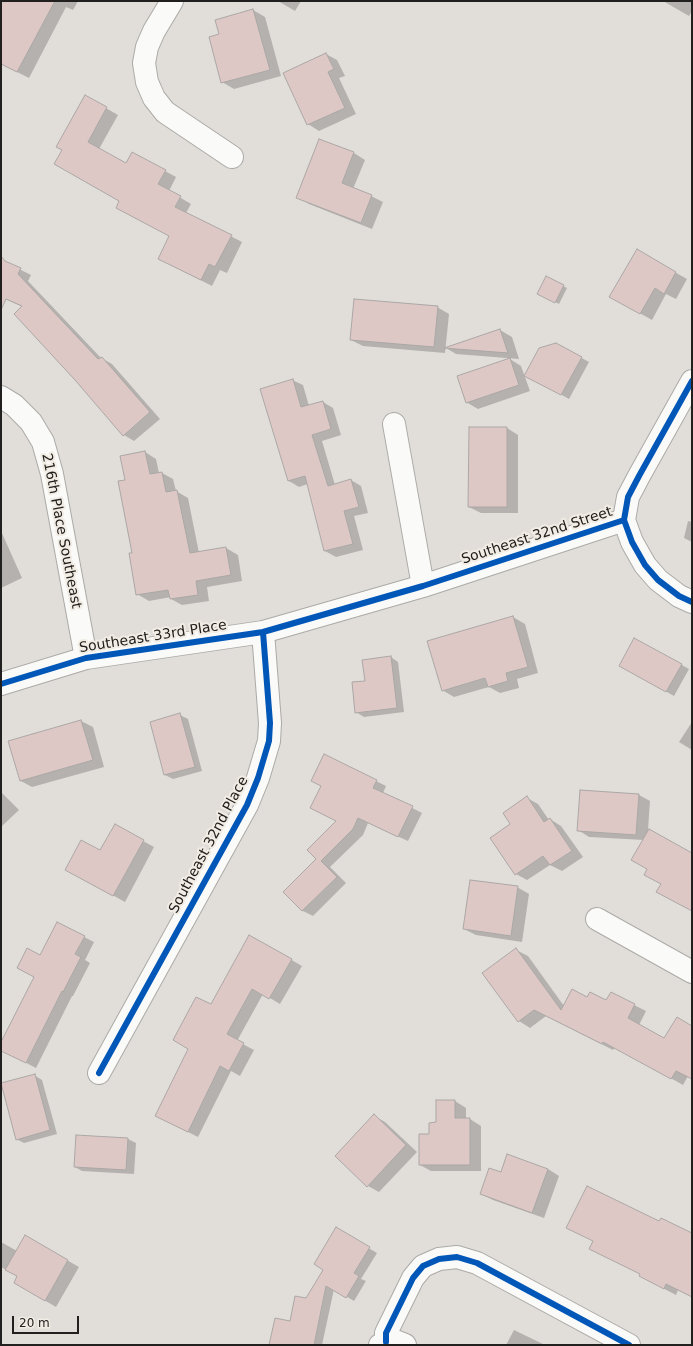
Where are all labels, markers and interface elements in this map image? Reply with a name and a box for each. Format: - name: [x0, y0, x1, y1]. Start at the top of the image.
- street label: 216th Place Southeast: [38, 452, 84, 610]
- street label: Southeast 32nd Street: [459, 504, 615, 568]
- street label: Southeast 33rd Place: [78, 617, 228, 657]
- street label: Southeast 32nd Place: [166, 774, 252, 916]
- scale bar: [14, 1308, 81, 1334]
- text: 20 m: [19, 1316, 50, 1330]

